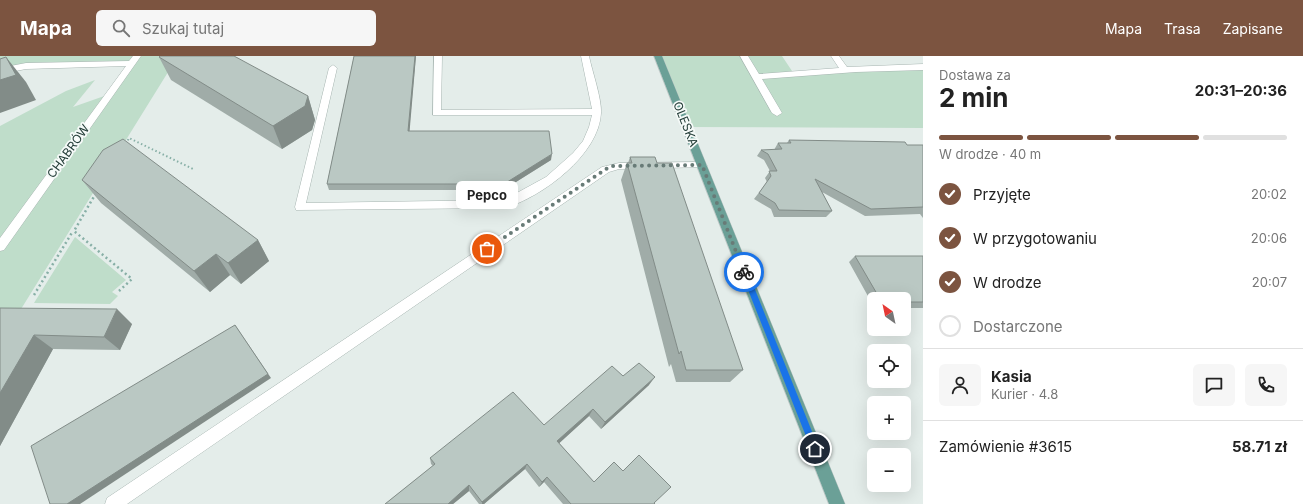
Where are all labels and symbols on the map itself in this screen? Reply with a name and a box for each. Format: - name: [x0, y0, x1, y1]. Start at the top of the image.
- street label: OLESKA: [670, 99, 702, 149]
- street label: CHABRÓW: [44, 121, 93, 181]
- callout: Pepco: [456, 181, 518, 209]
- pin: [470, 232, 504, 266]
- courier: [724, 252, 764, 292]
- north arrow: [867, 292, 911, 336]
- pin: [798, 432, 832, 466]

